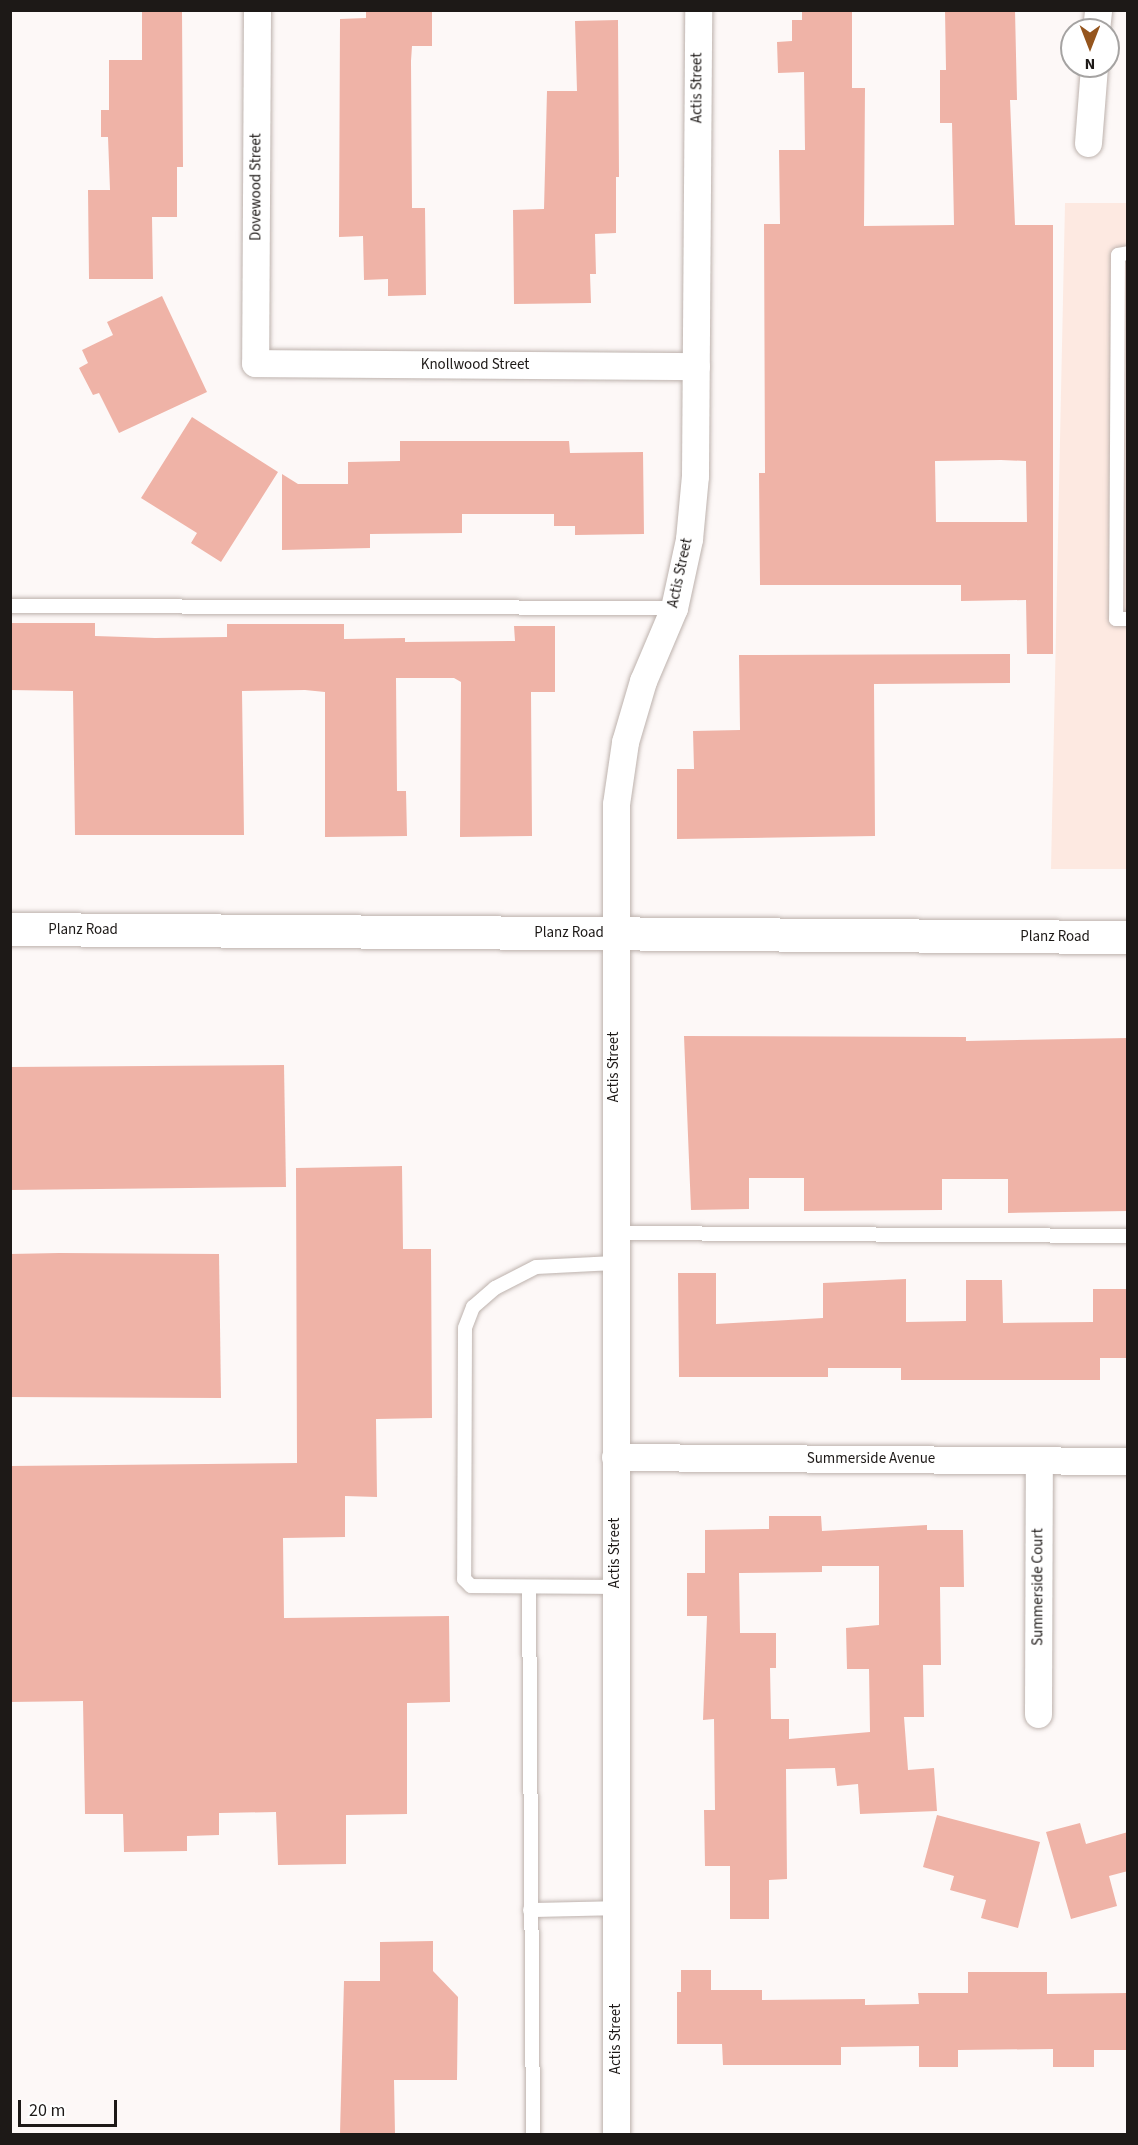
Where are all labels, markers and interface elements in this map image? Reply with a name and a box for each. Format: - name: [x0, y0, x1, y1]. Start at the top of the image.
- north arrow: [1060, 18, 1120, 78]
- street label: Actis Street: [688, 53, 706, 123]
- text: N: [1085, 53, 1095, 75]
- street label: Dovewood Street: [247, 133, 265, 241]
- street label: Knollwood Street: [421, 356, 529, 374]
- street label: Actis Street: [664, 537, 696, 609]
- street label: Planz Road: [48, 921, 118, 939]
- street label: Planz Road: [534, 924, 604, 942]
- street label: Planz Road: [1020, 928, 1090, 946]
- street label: Actis Street: [605, 1032, 623, 1102]
- street label: Summerside Avenue: [807, 1450, 935, 1468]
- street label: Actis Street: [606, 1518, 624, 1588]
- street label: Summerside Court: [1029, 1528, 1047, 1646]
- street label: Actis Street: [607, 2004, 625, 2074]
- scale bar: [21, 2088, 120, 2126]
- text: 20 m: [29, 2098, 65, 2123]

